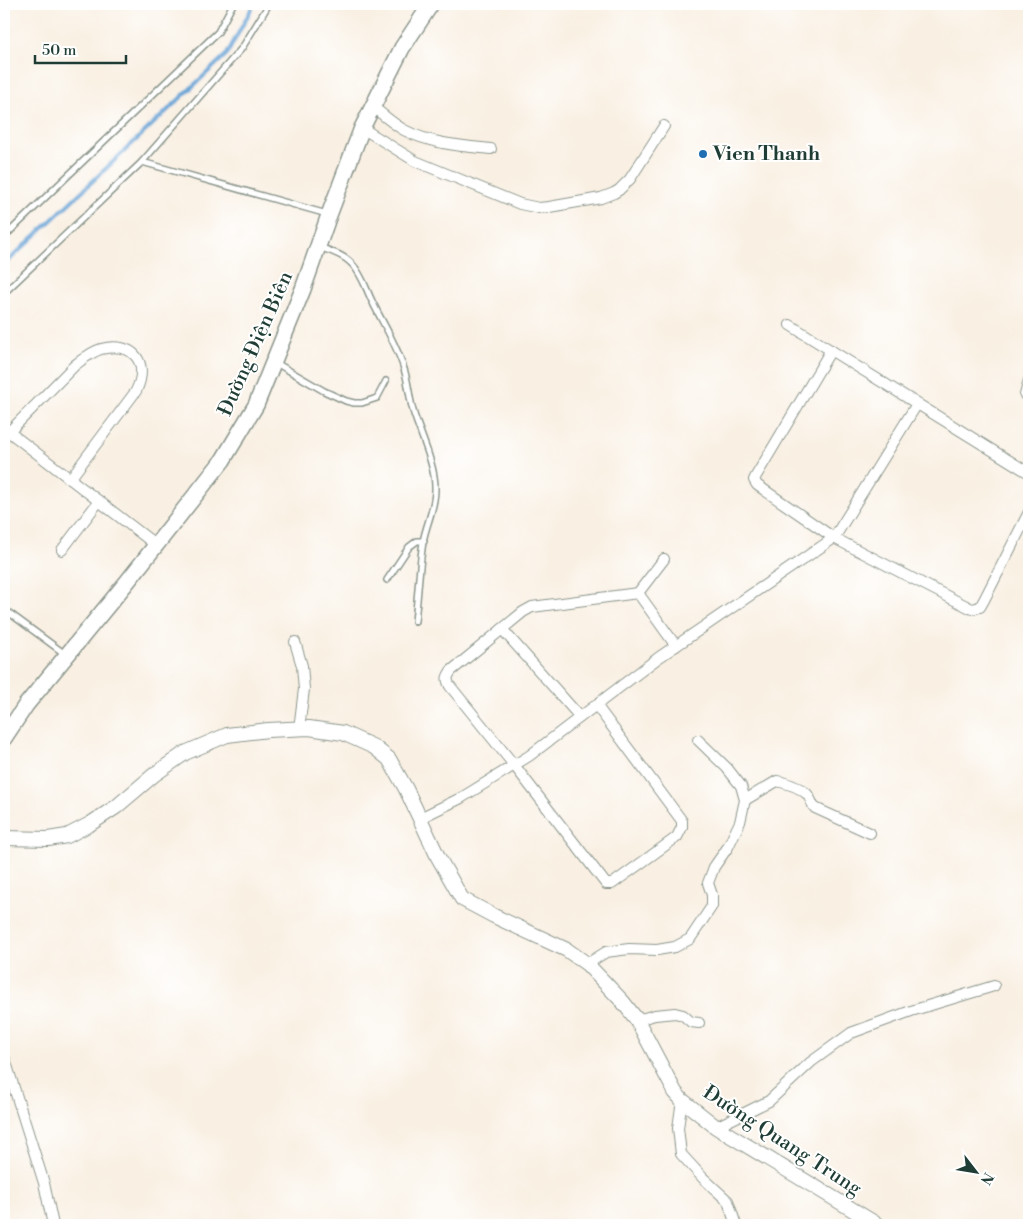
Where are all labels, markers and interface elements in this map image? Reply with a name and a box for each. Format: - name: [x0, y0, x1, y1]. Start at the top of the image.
- scale bar: [35, 32, 126, 64]
- text: 50 m: [42, 41, 76, 60]
- place label: Vien Thanh: [712, 142, 821, 167]
- marker: Vien Thanh: [697, 148, 709, 160]
- street label: Đường Điện Biên: [213, 268, 299, 420]
- street label: Đường Quang Trung: [698, 1080, 867, 1202]
- north arrow: [950, 1146, 1000, 1196]
- text: N: [976, 1169, 997, 1188]

